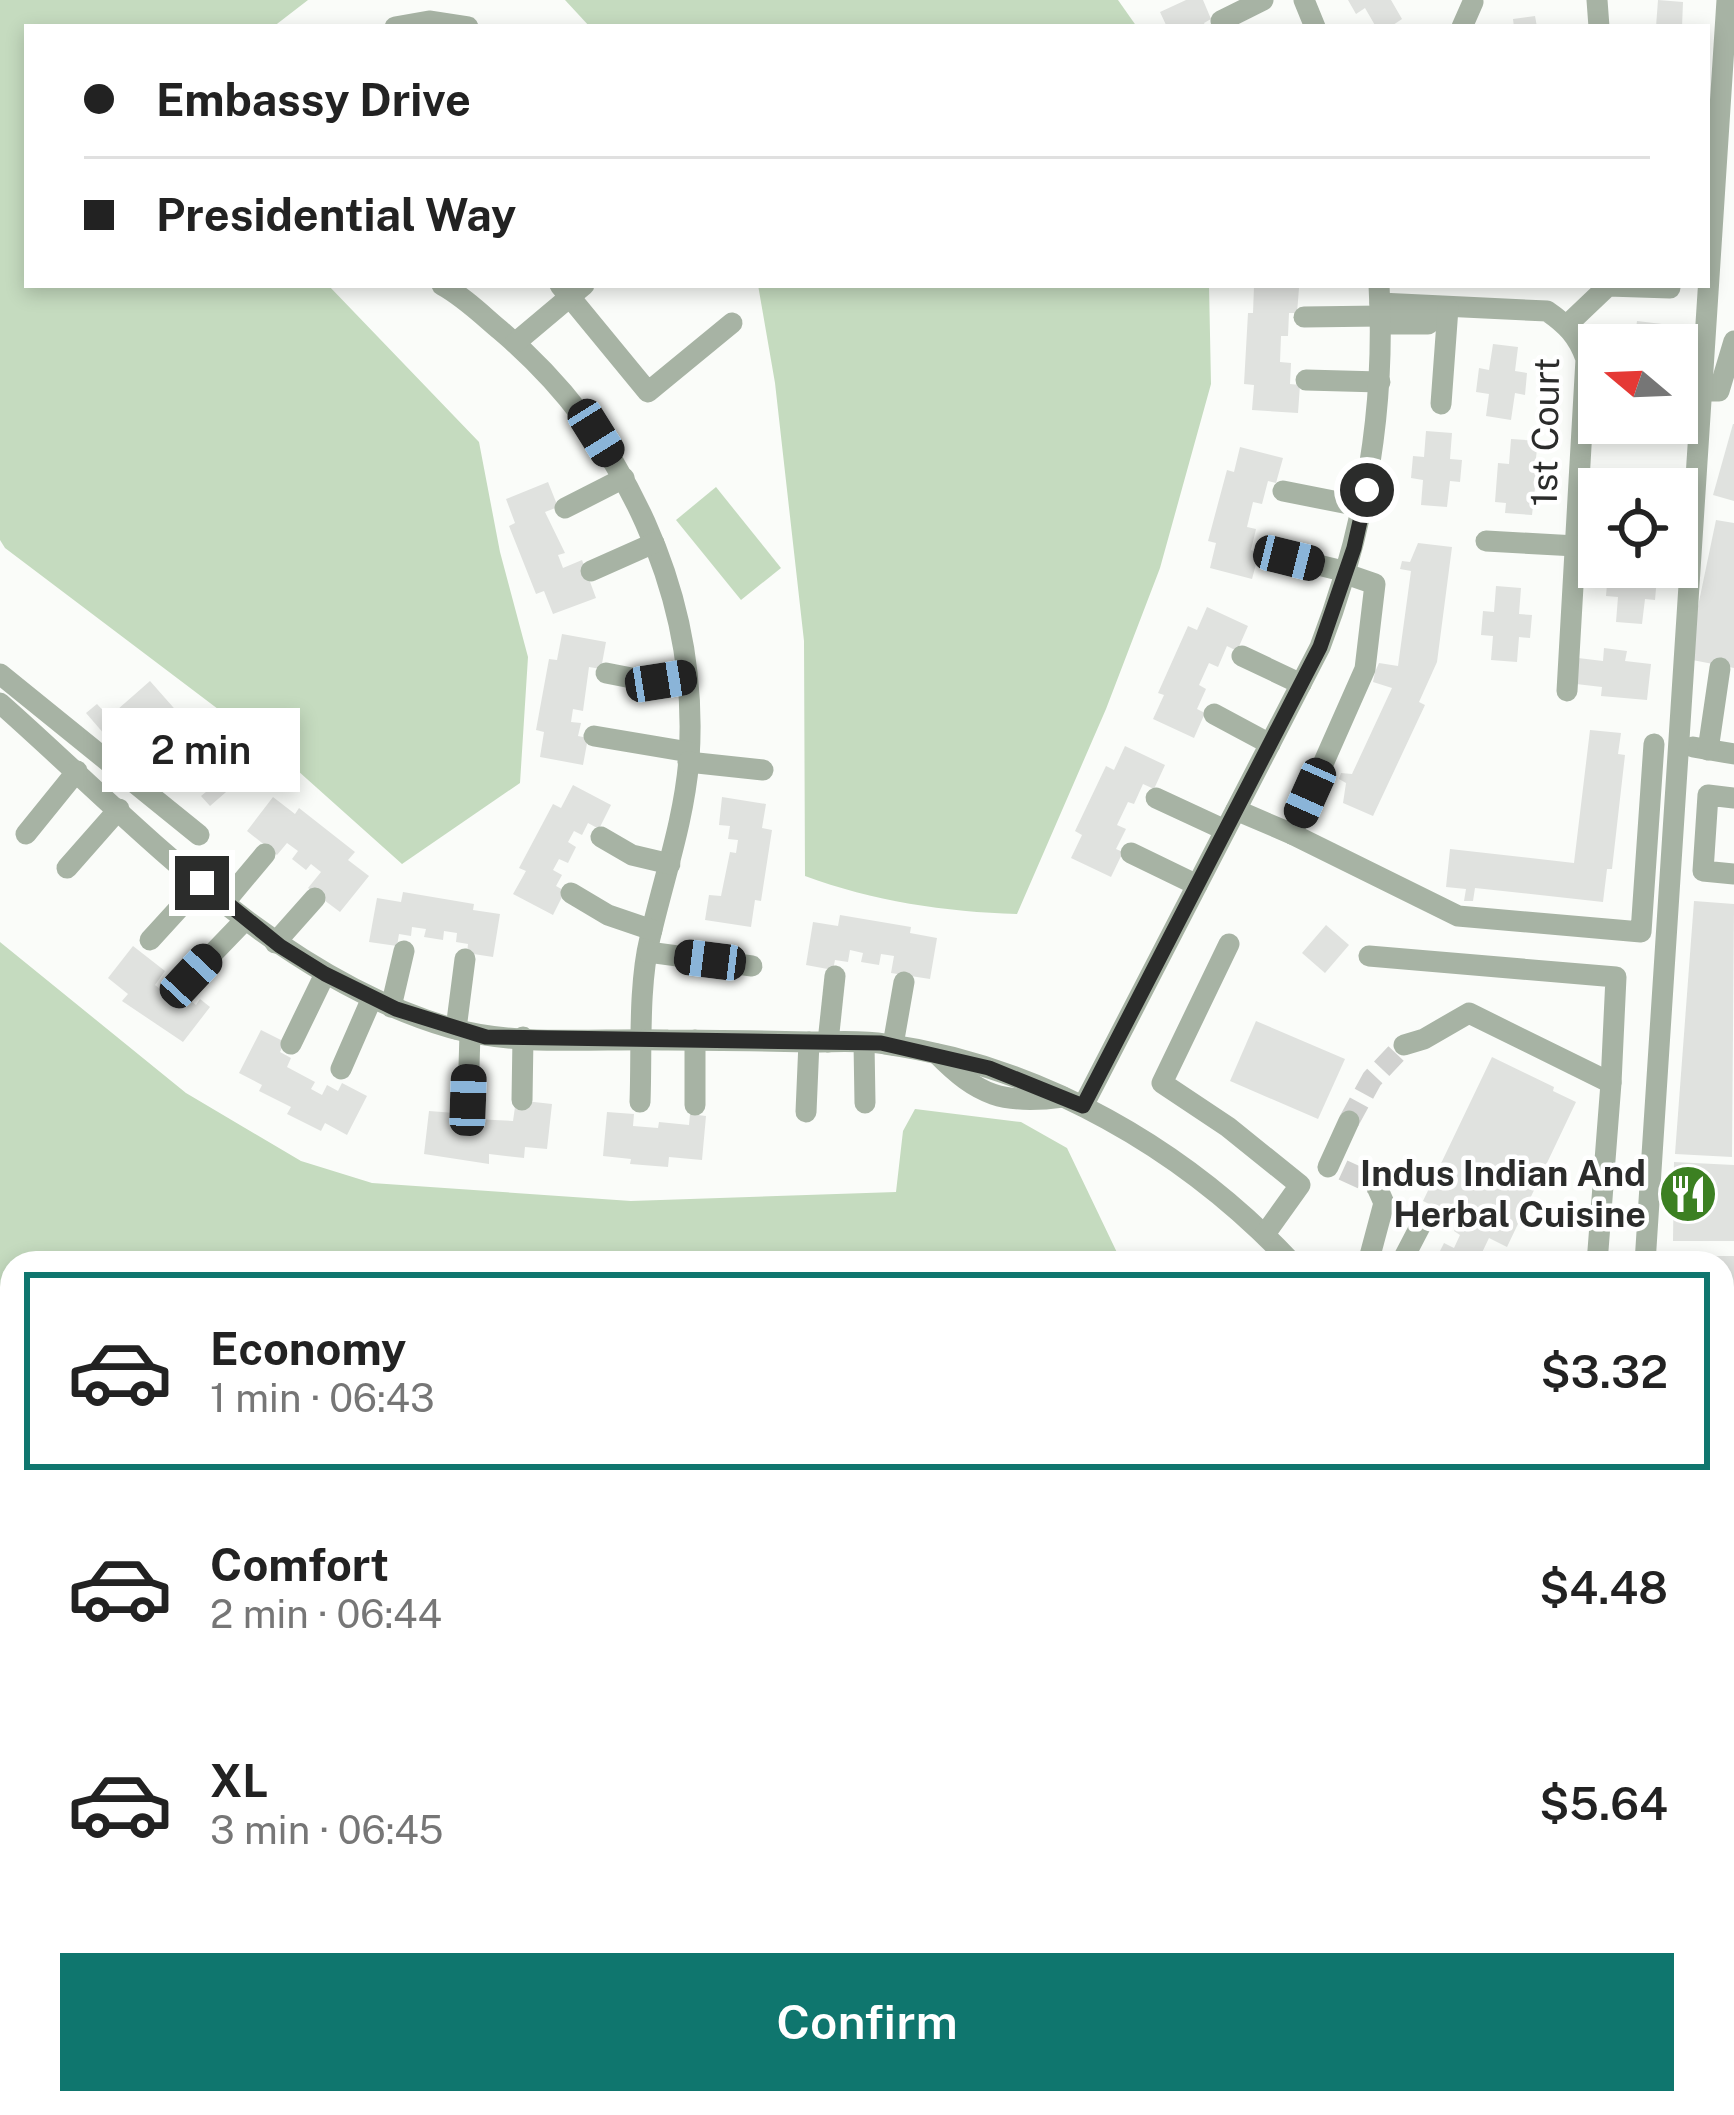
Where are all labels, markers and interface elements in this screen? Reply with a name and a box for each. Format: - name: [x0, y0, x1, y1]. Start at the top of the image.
- text: Embassy Drive: [156, 73, 471, 126]
- text: Presidential Way: [156, 188, 516, 241]
- north arrow: [1578, 324, 1698, 444]
- map controls: [1578, 324, 1698, 588]
- street label: 1st Court: [1523, 357, 1567, 507]
- car: [562, 393, 630, 473]
- route start: [1340, 463, 1394, 517]
- button: locate: [1578, 468, 1698, 588]
- car: [1250, 532, 1328, 584]
- car: [623, 658, 699, 704]
- callout: 2 min: [103, 709, 301, 793]
- text: 2 min: [151, 727, 251, 773]
- car: [1279, 753, 1341, 833]
- route end: [175, 856, 229, 910]
- car: [153, 937, 229, 1015]
- car: [672, 938, 748, 982]
- car: [449, 1063, 487, 1137]
- place label: Indus Indian And Herbal Cuisine: [1360, 1152, 1646, 1235]
- restaurant icon: Indus Indian And Herbal Cuisine: [1657, 1163, 1719, 1225]
- icon: car: [66, 1317, 174, 1425]
- text: Economy: [210, 1322, 406, 1375]
- text: $3.32: [1540, 1345, 1668, 1398]
- text: 1 min · 06:43: [210, 1375, 435, 1421]
- icon: car: [66, 1533, 174, 1641]
- text: Comfort: [210, 1538, 389, 1591]
- text: $4.48: [1539, 1561, 1668, 1614]
- text: 2 min · 06:44: [210, 1591, 442, 1637]
- icon: car: [66, 1749, 174, 1857]
- text: XL: [210, 1754, 268, 1807]
- text: $5.64: [1539, 1777, 1668, 1830]
- text: 3 min · 06:45: [210, 1807, 443, 1853]
- button: Confirm: [60, 1953, 1674, 2091]

